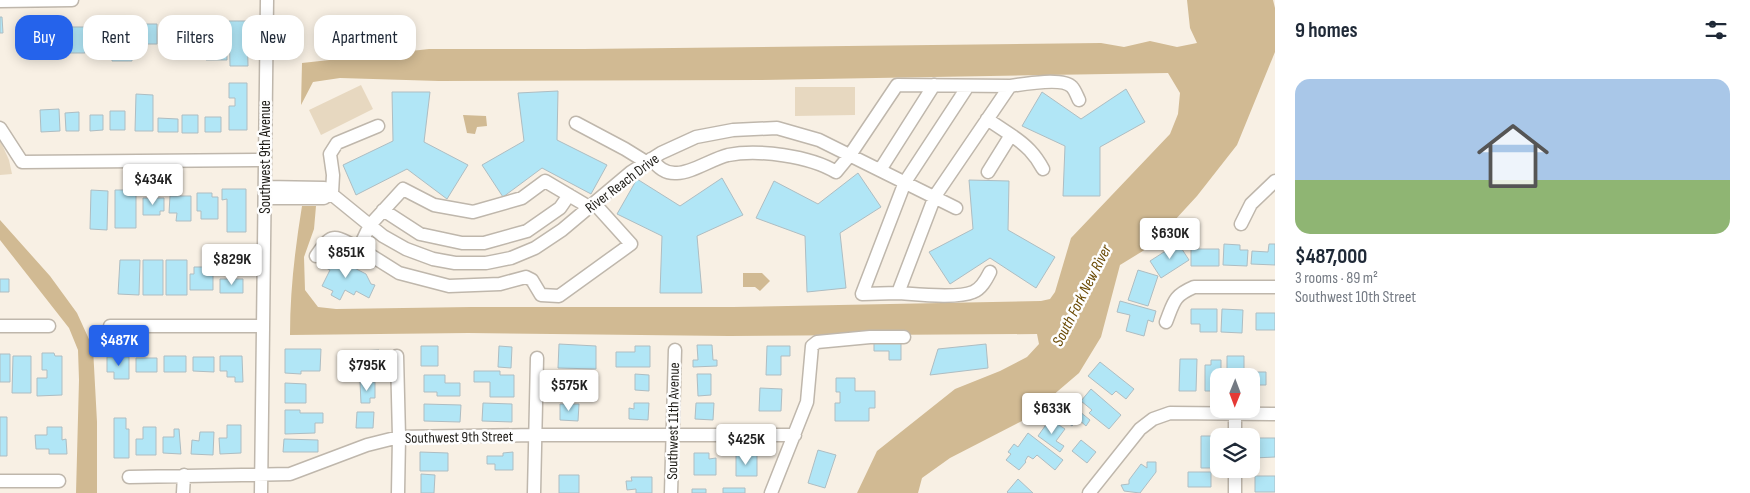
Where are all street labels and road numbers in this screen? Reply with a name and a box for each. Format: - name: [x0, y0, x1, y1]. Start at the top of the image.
- street label: Southwest 9th Avenue: [256, 100, 275, 214]
- street label: River Reach Drive: [582, 149, 663, 217]
- street label: Southwest 11th Avenue: [663, 362, 684, 480]
- street label: Southwest 9th Street: [405, 427, 514, 448]

